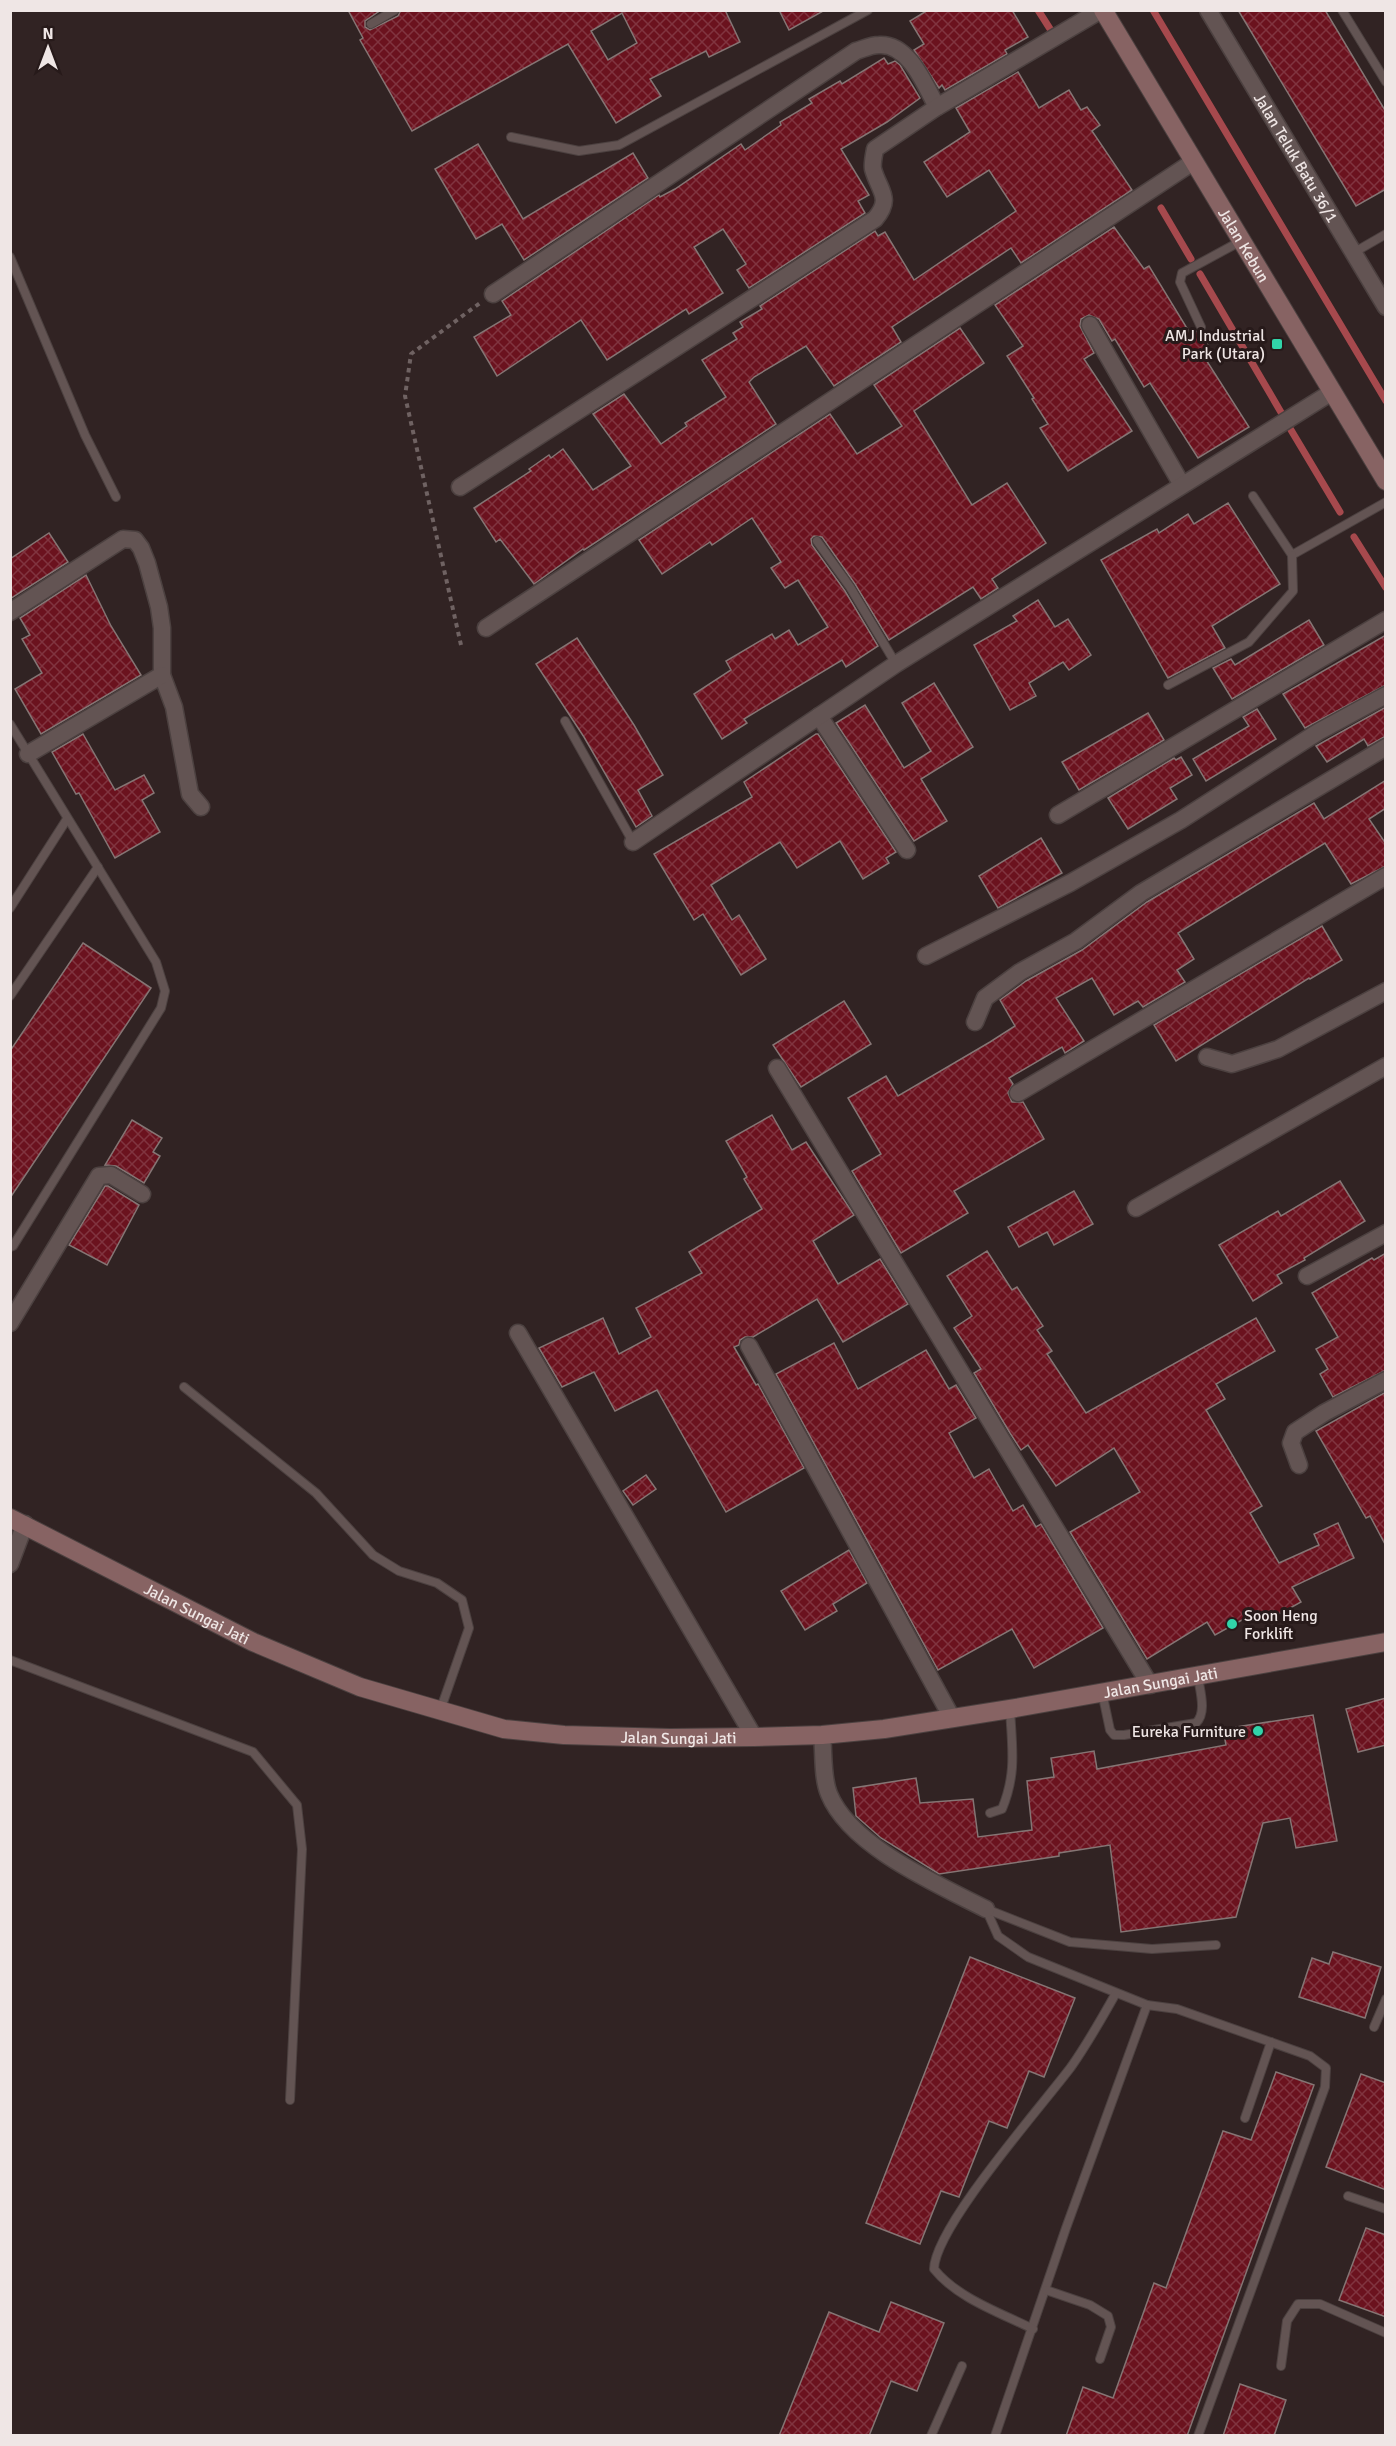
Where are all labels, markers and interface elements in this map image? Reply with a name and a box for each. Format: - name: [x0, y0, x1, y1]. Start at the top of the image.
- north arrow: [18, 18, 78, 78]
- text: N: [42, 24, 54, 44]
- street label: Jalan Teluk Batu 36/1: [1249, 90, 1342, 227]
- street label: Jalan Kebun: [1213, 205, 1273, 286]
- place label: AMJ Industrial Park (Utara): [1165, 326, 1265, 364]
- marker: AMJ Industrial Park (Utara): [1270, 337, 1284, 351]
- street label: Jalan Sungai Jati: [141, 1579, 253, 1650]
- place label: Soon Heng Forklift: [1244, 1606, 1318, 1644]
- marker: Soon Heng Forklift: [1225, 1617, 1239, 1631]
- street label: Jalan Sungai Jati: [1102, 1663, 1219, 1703]
- place label: Eureka Furniture: [1132, 1722, 1246, 1742]
- marker: Eureka Furniture: [1251, 1724, 1265, 1738]
- street label: Jalan Sungai Jati: [621, 1728, 737, 1749]

